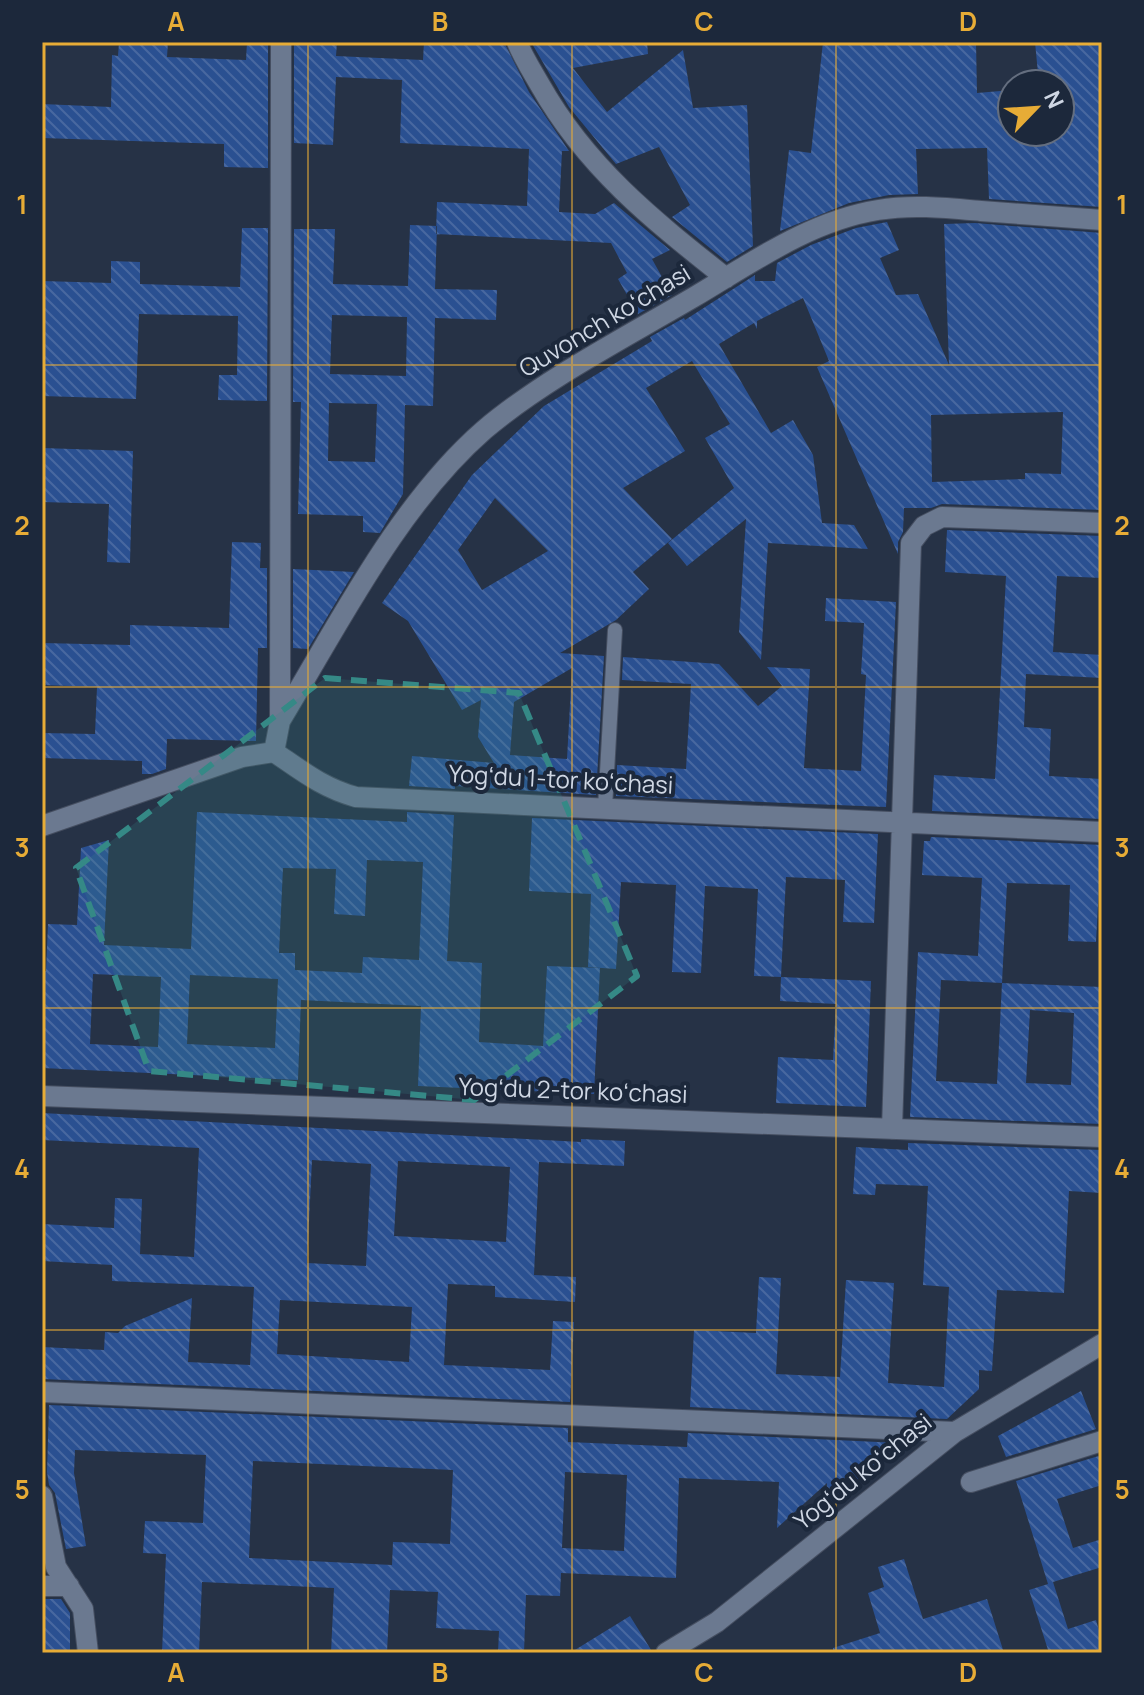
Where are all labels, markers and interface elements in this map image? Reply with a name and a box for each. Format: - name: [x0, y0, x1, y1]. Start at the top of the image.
- text: A: [167, 3, 185, 39]
- text: B: [432, 3, 448, 39]
- text: C: [694, 3, 714, 39]
- text: D: [959, 3, 977, 39]
- north arrow: [996, 68, 1076, 148]
- text: N: [1037, 86, 1071, 113]
- text: 1: [16, 186, 28, 222]
- text: 1: [1116, 186, 1128, 222]
- street label: Quvonch koʻchasi: [512, 256, 696, 384]
- text: 2: [14, 507, 30, 543]
- text: 2: [1114, 507, 1130, 543]
- street label: Yogʻdu 1-tor koʻchasi: [448, 756, 674, 801]
- text: 3: [14, 829, 30, 865]
- text: 3: [1114, 829, 1130, 865]
- street label: Yogʻdu 2-tor koʻchasi: [458, 1069, 688, 1110]
- text: 4: [14, 1150, 30, 1186]
- text: 4: [1114, 1150, 1130, 1186]
- street label: Yogʻdu koʻchasi: [786, 1405, 938, 1537]
- text: 5: [14, 1471, 30, 1507]
- text: 5: [1114, 1471, 1130, 1507]
- text: A: [167, 1654, 185, 1690]
- text: B: [432, 1654, 448, 1690]
- text: C: [694, 1654, 714, 1690]
- text: D: [959, 1654, 977, 1690]

